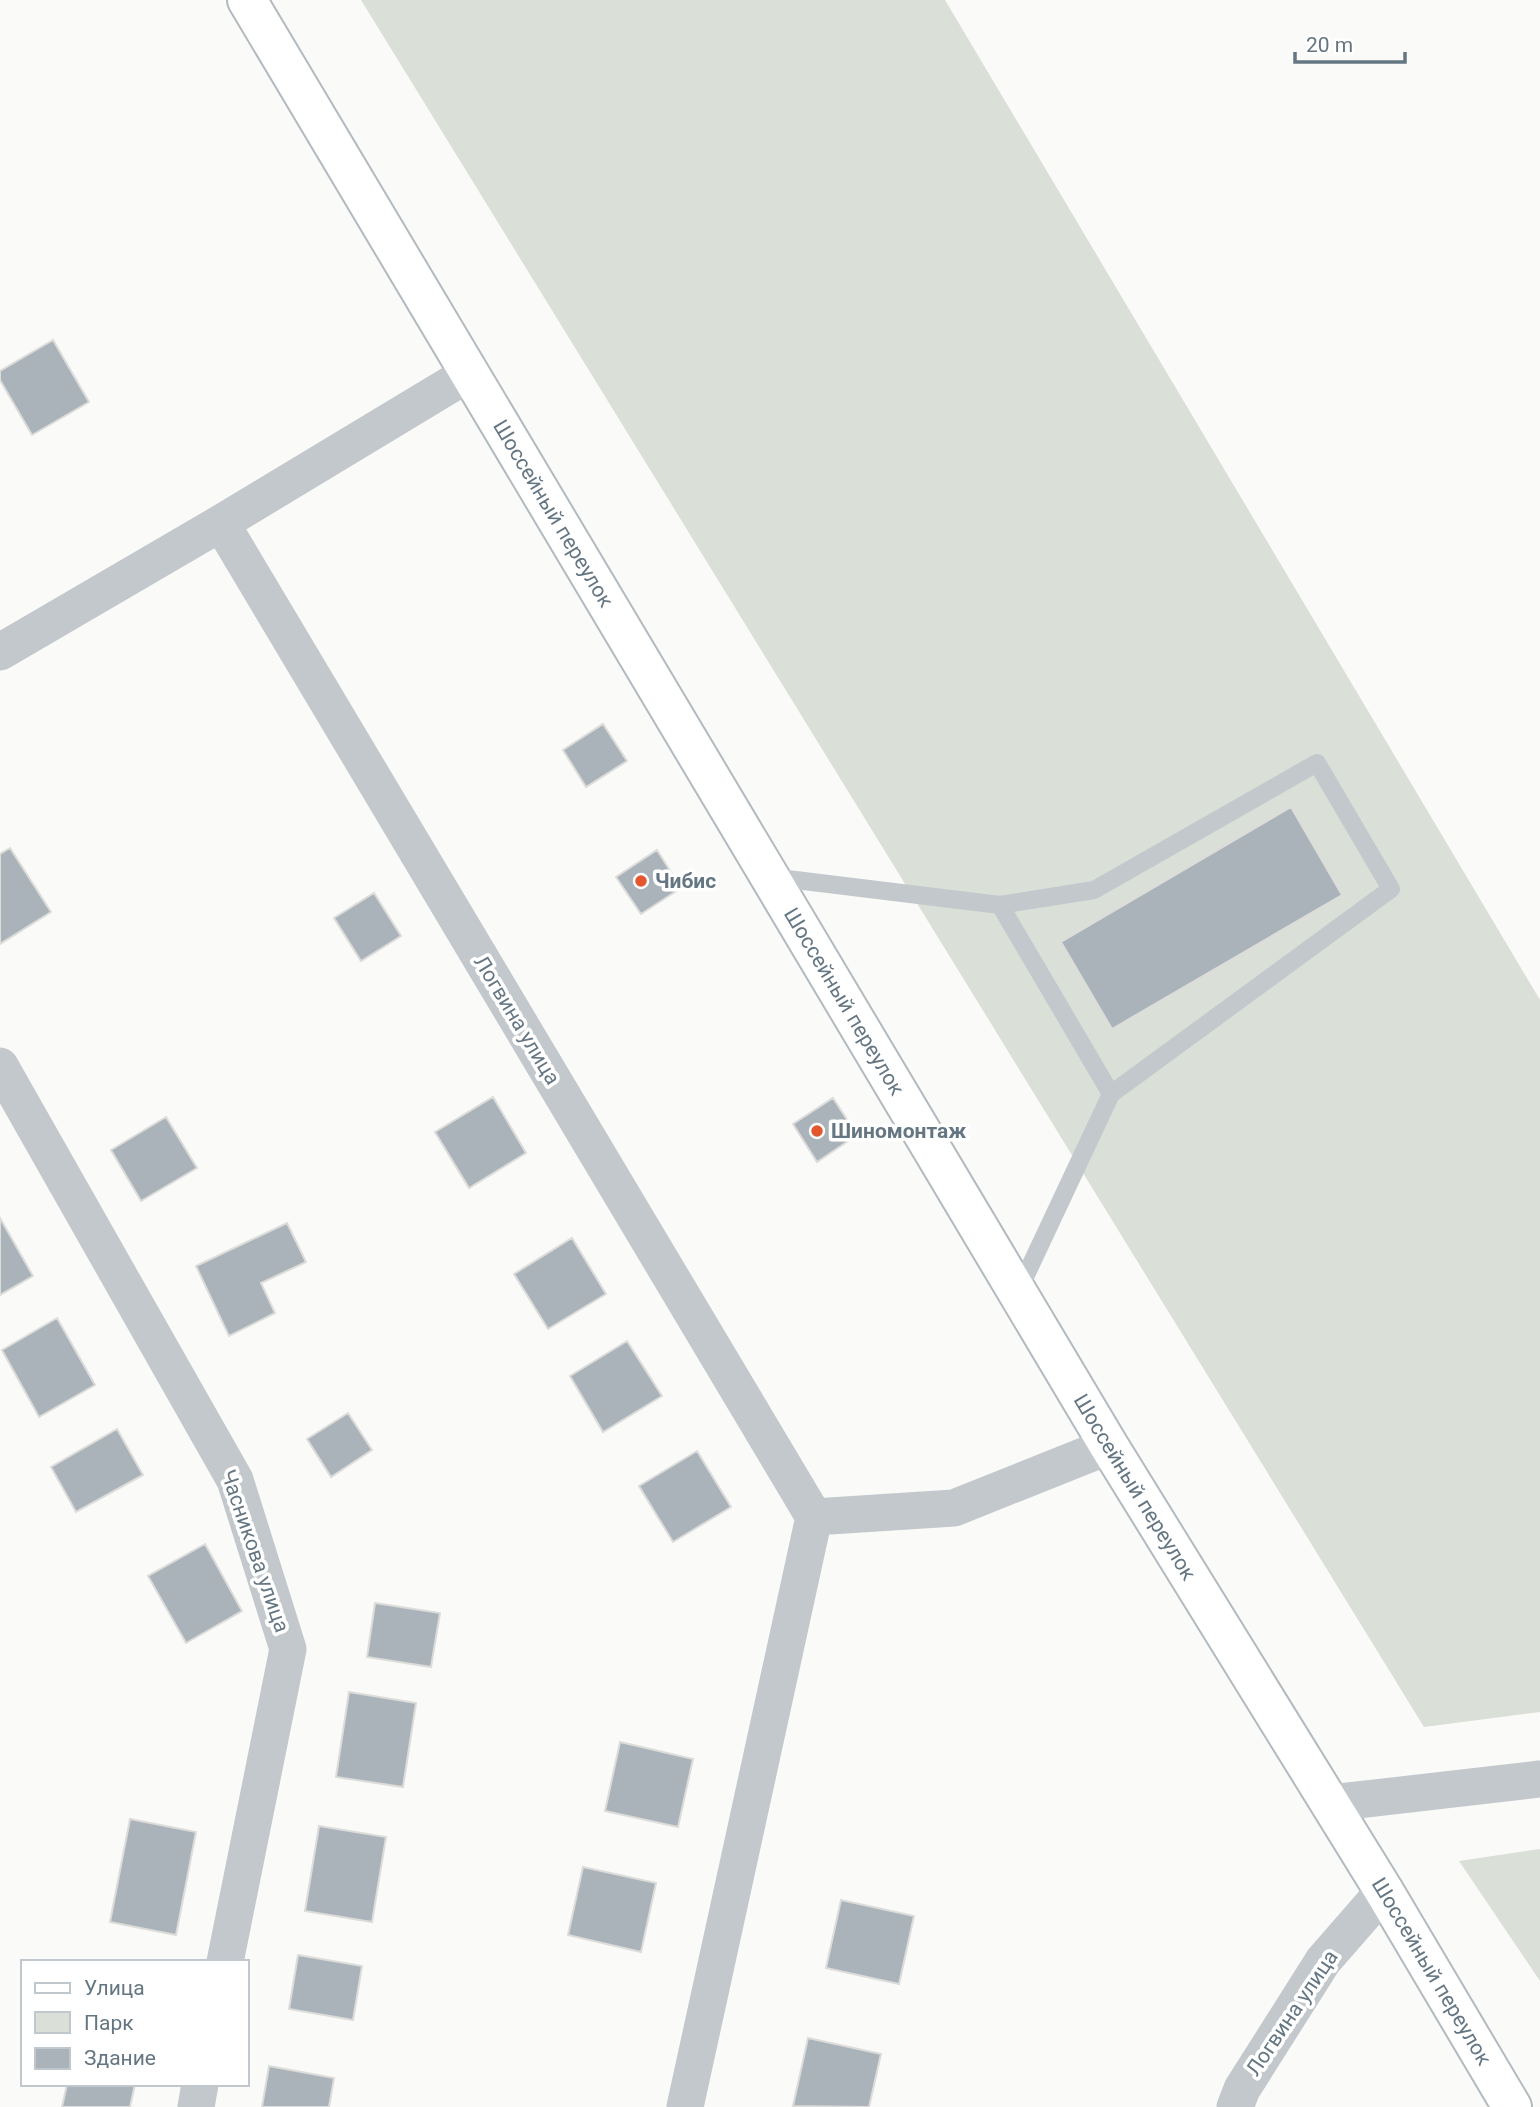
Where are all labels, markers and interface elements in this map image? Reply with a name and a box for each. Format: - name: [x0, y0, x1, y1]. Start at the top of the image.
- scale bar: [1295, 21, 1405, 65]
- text: 20 m: [1306, 33, 1353, 57]
- street label: Шоссейный переулок: [488, 416, 619, 612]
- place label: Чибис: [655, 869, 716, 893]
- marker: Чибис: [633, 873, 649, 889]
- street label: Шоссейный переулок: [779, 904, 909, 1100]
- street label: Логвина улица: [469, 951, 565, 1089]
- place label: Шиномонтаж: [831, 1119, 966, 1143]
- marker: Шиномонтаж: [809, 1123, 825, 1139]
- street label: Шоссейный переулок: [1069, 1390, 1201, 1585]
- street label: Часникова улица: [216, 1467, 294, 1635]
- street label: Шоссейный переулок: [1367, 1873, 1497, 2070]
- street label: Логвина улица: [1241, 1946, 1343, 2080]
- legend: [21, 1960, 248, 2086]
- text: Улица: [84, 1976, 145, 2000]
- text: Парк: [84, 2011, 134, 2035]
- text: Здание: [84, 2046, 156, 2070]

